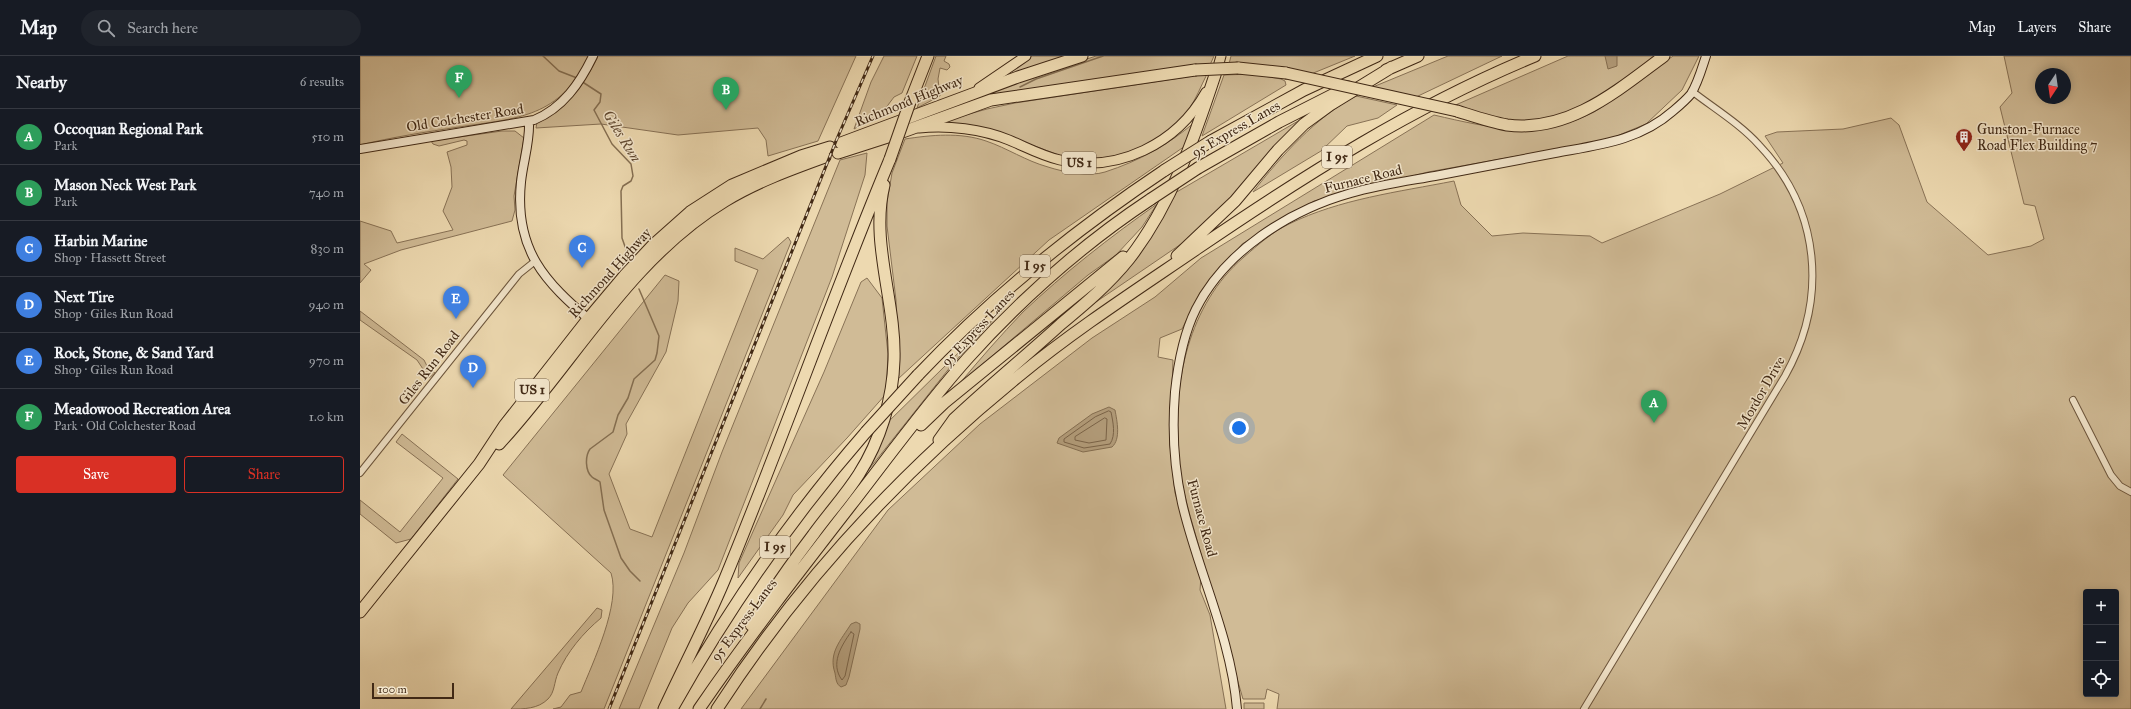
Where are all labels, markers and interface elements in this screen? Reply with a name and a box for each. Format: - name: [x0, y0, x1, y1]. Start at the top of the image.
- search box: [81, 10, 361, 46]
- text: Map: [20, 16, 57, 39]
- icon: search: [95, 17, 117, 39]
- text: Search here: [127, 19, 198, 37]
- text: Map: [1968, 19, 1996, 36]
- text: Layers: [2018, 19, 2056, 36]
- text: Share: [2078, 19, 2111, 36]
- pin: F: [446, 65, 472, 98]
- north arrow: [2035, 68, 2071, 104]
- street label: Richmond Highway: [852, 71, 966, 130]
- text: Nearby: [16, 72, 67, 93]
- text: 6 results: [300, 74, 344, 90]
- pin: B: [713, 77, 739, 110]
- street label: 95 Express Lanes: [1189, 97, 1283, 161]
- street label: Old Colchester Road: [405, 100, 525, 136]
- water label: Giles Run: [599, 107, 645, 165]
- text: Occoquan Regional Park: [54, 120, 203, 138]
- place label: Gunston-Furnace Road Flex Building 7: [1977, 121, 2098, 154]
- building icon: Gunston-Furnace Road Flex Building 7: [1954, 127, 1974, 152]
- text: A: [25, 129, 33, 145]
- text: 510 m: [312, 129, 344, 145]
- text: Park: [54, 138, 78, 154]
- road number: I 95: [1322, 146, 1352, 168]
- road number: US 1: [1062, 152, 1096, 174]
- street label: Furnace Road: [1322, 161, 1404, 197]
- text: Mason Neck West Park: [54, 176, 197, 194]
- text: B: [25, 185, 33, 201]
- text: 740 m: [309, 185, 344, 201]
- text: Park: [54, 194, 78, 210]
- street label: Richmond Highway: [565, 224, 655, 322]
- text: Harbin Marine: [54, 232, 148, 250]
- pin: C: [569, 235, 595, 268]
- text: C: [25, 241, 33, 257]
- text: 830 m: [311, 241, 344, 257]
- text: Shop · Hassett Street: [54, 250, 166, 266]
- road number: I 95: [1020, 255, 1050, 277]
- pin: E: [443, 286, 469, 319]
- street label: 95 Express Lanes: [938, 286, 1018, 370]
- text: Next Tire: [54, 288, 114, 306]
- text: D: [24, 297, 34, 313]
- text: 940 m: [308, 297, 344, 313]
- text: Shop · Giles Run Road: [54, 306, 173, 322]
- street label: Giles Run Road: [395, 328, 463, 408]
- text: Rock, Stone, & Sand Yard: [54, 344, 213, 362]
- text: E: [24, 353, 34, 369]
- text: 970 m: [309, 353, 344, 369]
- street label: Mordor Drive: [1733, 353, 1789, 432]
- pin: D: [460, 355, 486, 388]
- text: Shop · Giles Run Road: [54, 362, 173, 378]
- road number: US 1: [515, 379, 549, 401]
- pin: A: [1641, 390, 1667, 423]
- text: Meadowood Recreation Area: [54, 400, 231, 418]
- text: F: [25, 409, 33, 425]
- text: 1.0 km: [309, 409, 344, 425]
- text: Park · Old Colchester Road: [54, 418, 196, 434]
- your location: [1229, 418, 1249, 438]
- button: Save: [16, 456, 176, 493]
- button: Share: [184, 456, 344, 493]
- street label: Furnace Road: [1183, 477, 1221, 559]
- road number: I 95: [760, 536, 790, 558]
- street label: 95 Express Lanes: [707, 575, 781, 665]
- map controls: [2083, 589, 2119, 697]
- button: +: [2083, 589, 2119, 625]
- button: −: [2083, 625, 2119, 661]
- button: locate: [2083, 661, 2119, 697]
- scale bar: [372, 681, 454, 700]
- text: 100 m: [378, 683, 407, 696]

